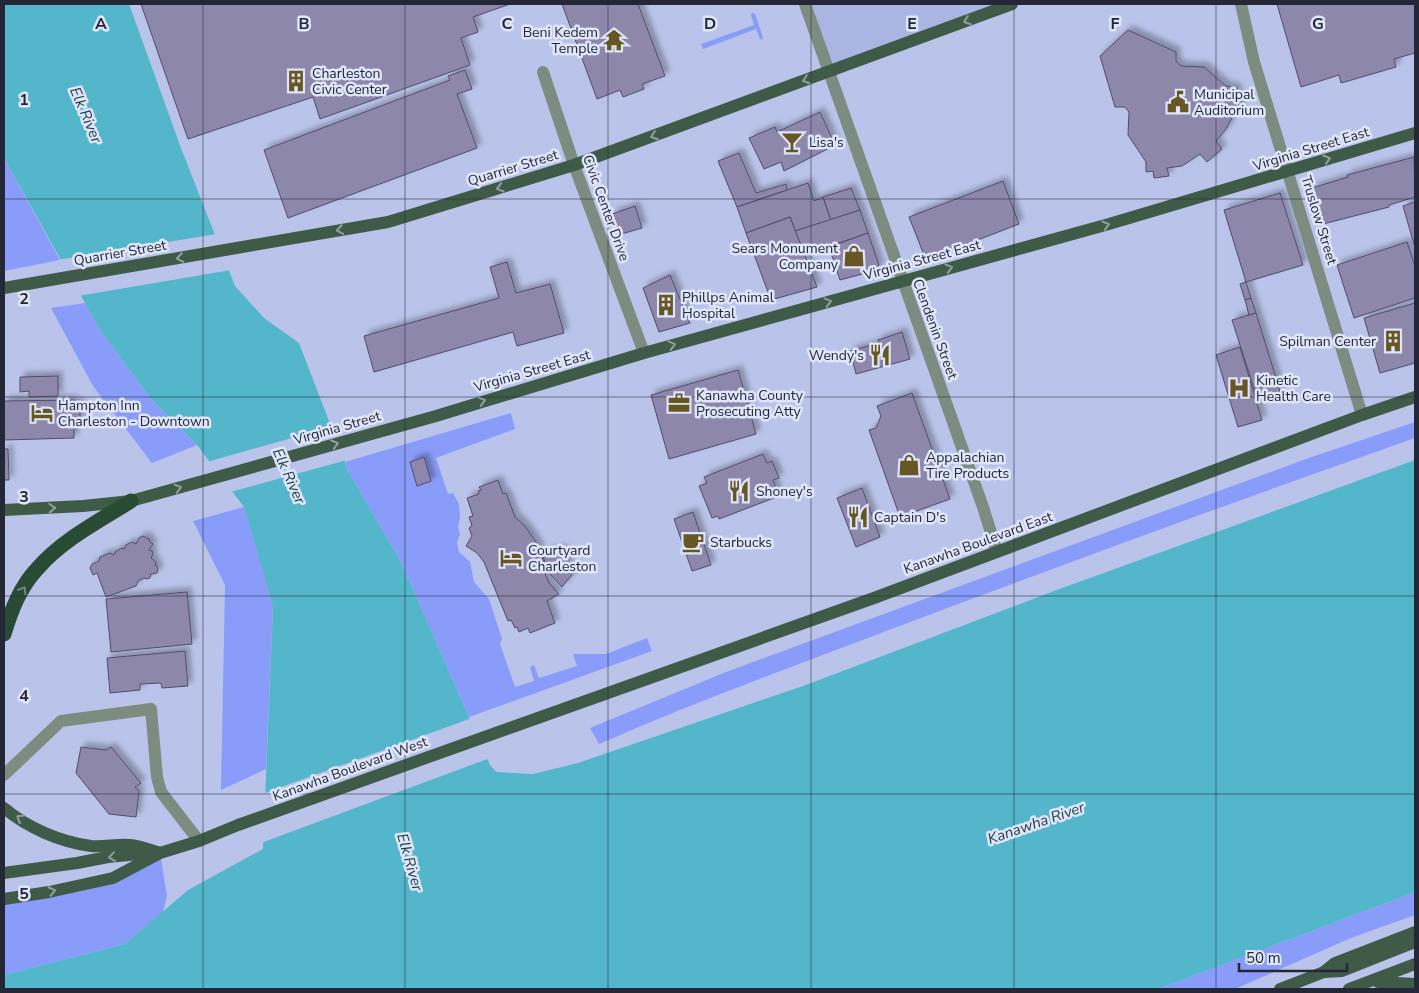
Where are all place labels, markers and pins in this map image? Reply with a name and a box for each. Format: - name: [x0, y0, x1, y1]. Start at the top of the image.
- place label: Beni Kedem Temple: [523, 23, 598, 58]
- temple icon: Beni Kedem Temple: [601, 27, 627, 53]
- place label: Charleston Civic Center: [312, 64, 387, 99]
- building icon: Charleston Civic Center: [283, 68, 309, 94]
- place label: Municipal Auditorium: [1194, 85, 1264, 120]
- public building icon: Municipal Auditorium: [1165, 89, 1191, 115]
- bar icon: Lisa's: [779, 129, 805, 155]
- place label: Lisa's: [809, 133, 844, 152]
- place label: Sears Monument Company: [731, 239, 839, 274]
- shop icon: Sears Monument Company: [841, 243, 867, 269]
- place label: Phillps Animal Hospital: [682, 288, 775, 323]
- building icon: Phillps Animal Hospital: [653, 292, 679, 318]
- building icon: Spilman Center: [1380, 328, 1406, 354]
- place label: Spilman Center: [1279, 332, 1376, 351]
- restaurant icon: Wendy's: [867, 342, 893, 368]
- place label: Wendy's: [809, 346, 864, 365]
- place label: Kinetic Health Care: [1256, 371, 1331, 406]
- hospital icon: Kinetic Health Care: [1226, 375, 1252, 401]
- place label: Kanawha County Prosecuting Atty: [696, 386, 804, 421]
- office icon: Kanawha County Prosecuting Atty: [666, 390, 692, 416]
- place label: Hampton Inn Charleston - Downtown: [58, 396, 210, 431]
- hotel icon: Hampton Inn Charleston - Downtown: [29, 400, 55, 426]
- place label: Appalachian Tire Products: [926, 448, 1009, 483]
- shop icon: Appalachian Tire Products: [896, 452, 922, 478]
- restaurant icon: Shoney's: [726, 478, 752, 504]
- place label: Shoney's: [756, 482, 813, 501]
- restaurant icon: Captain D's: [845, 504, 871, 530]
- place label: Captain D's: [874, 508, 946, 527]
- cafe icon: Starbucks: [680, 529, 706, 555]
- place label: Starbucks: [710, 533, 772, 552]
- place label: Courtyard Charleston: [528, 541, 597, 576]
- hotel icon: Courtyard Charleston: [498, 545, 524, 571]

